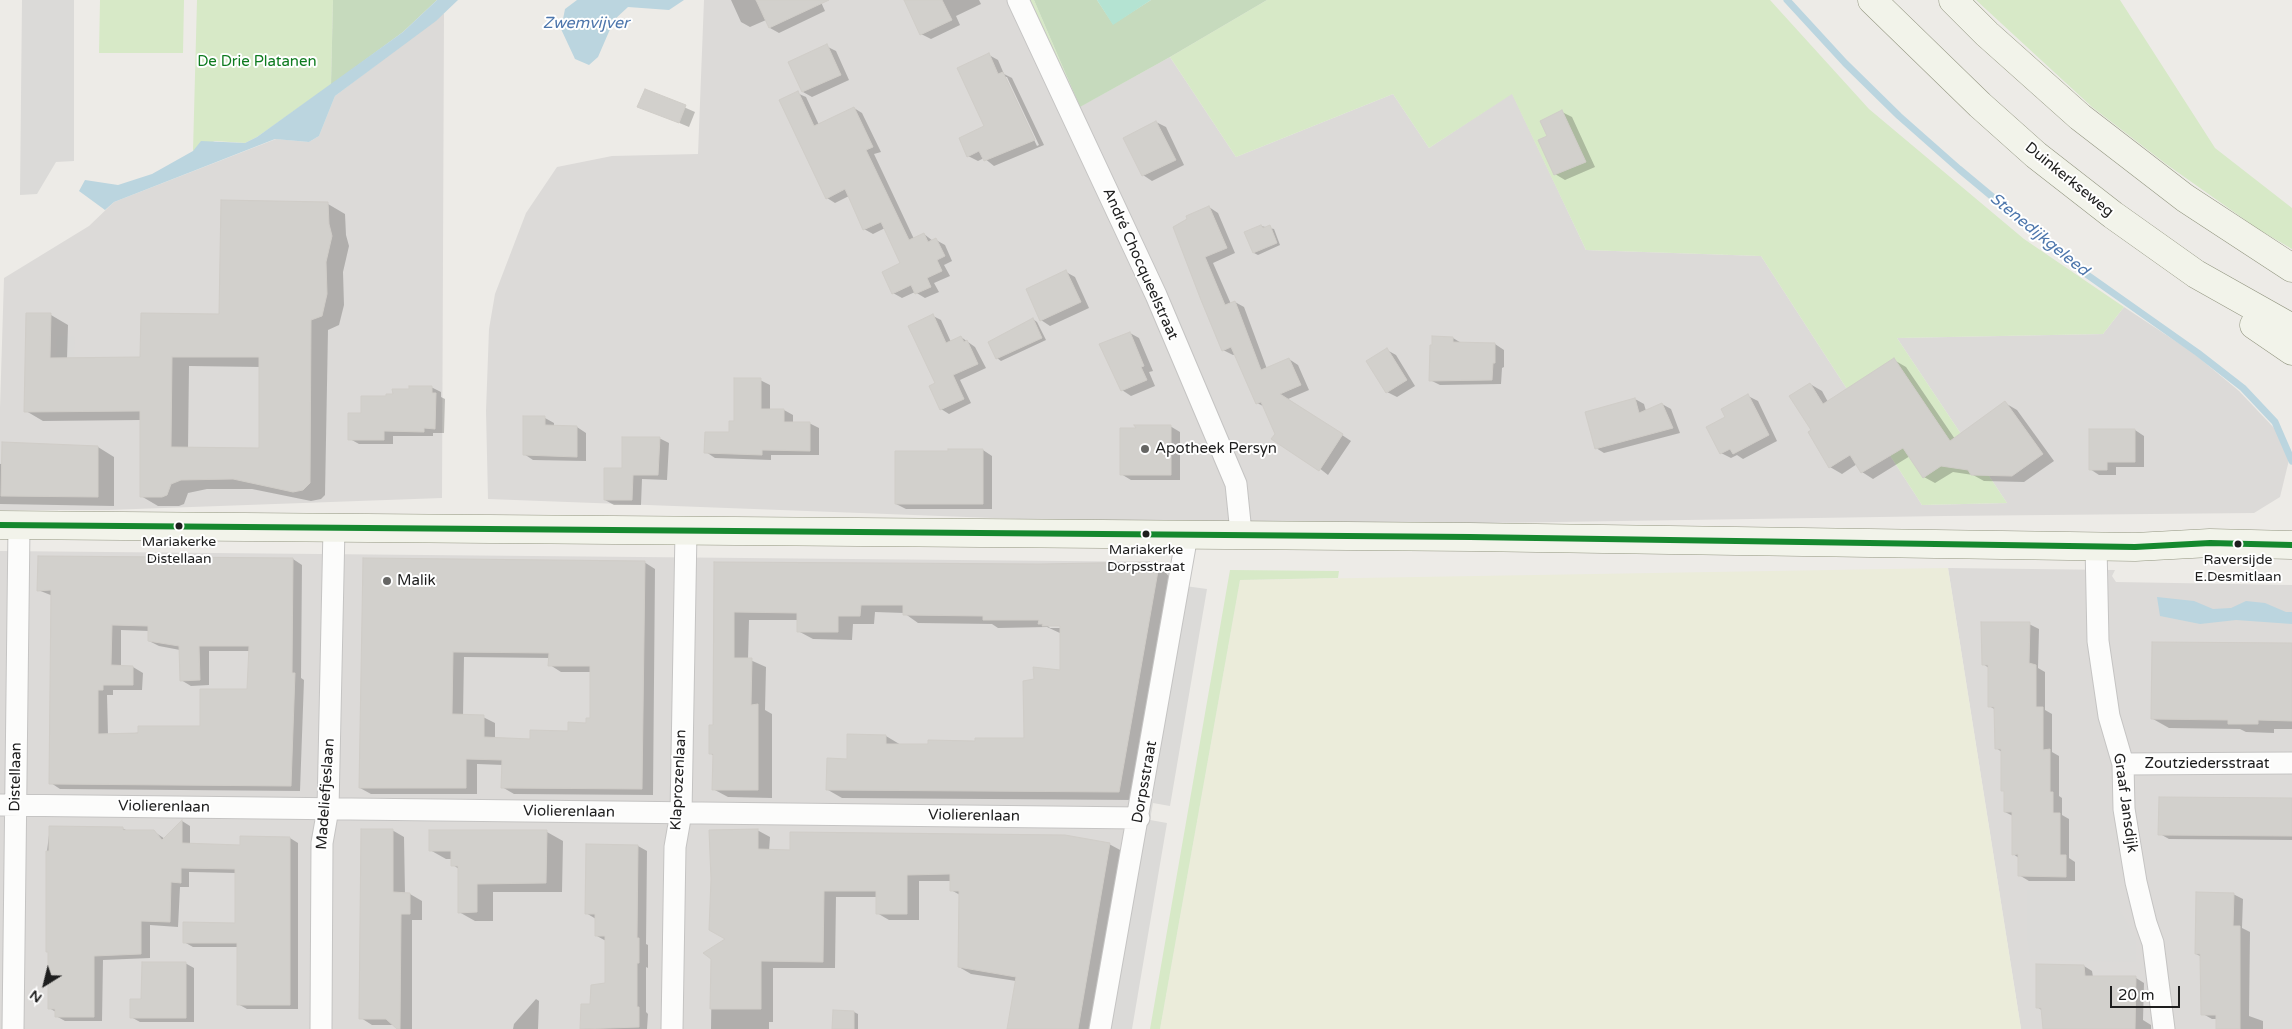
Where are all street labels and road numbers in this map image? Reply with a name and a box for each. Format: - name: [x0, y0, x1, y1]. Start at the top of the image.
- street label: Duinkerkseweg: [2021, 139, 2117, 221]
- street label: André Chocqueelstraat: [1098, 185, 1182, 343]
- street label: Klaprozenlaan: [667, 729, 691, 831]
- street label: Madeliefjeslaan: [313, 738, 339, 850]
- street label: Dorpsstraat: [1129, 739, 1161, 825]
- street label: Distellaan: [6, 742, 26, 812]
- street label: Graaf Jansdijk: [2109, 752, 2141, 854]
- street label: Zoutziedersstraat: [2144, 755, 2270, 773]
- street label: Violierenlaan: [118, 797, 210, 817]
- street label: Violierenlaan: [523, 802, 615, 822]
- street label: Violierenlaan: [928, 806, 1020, 826]

